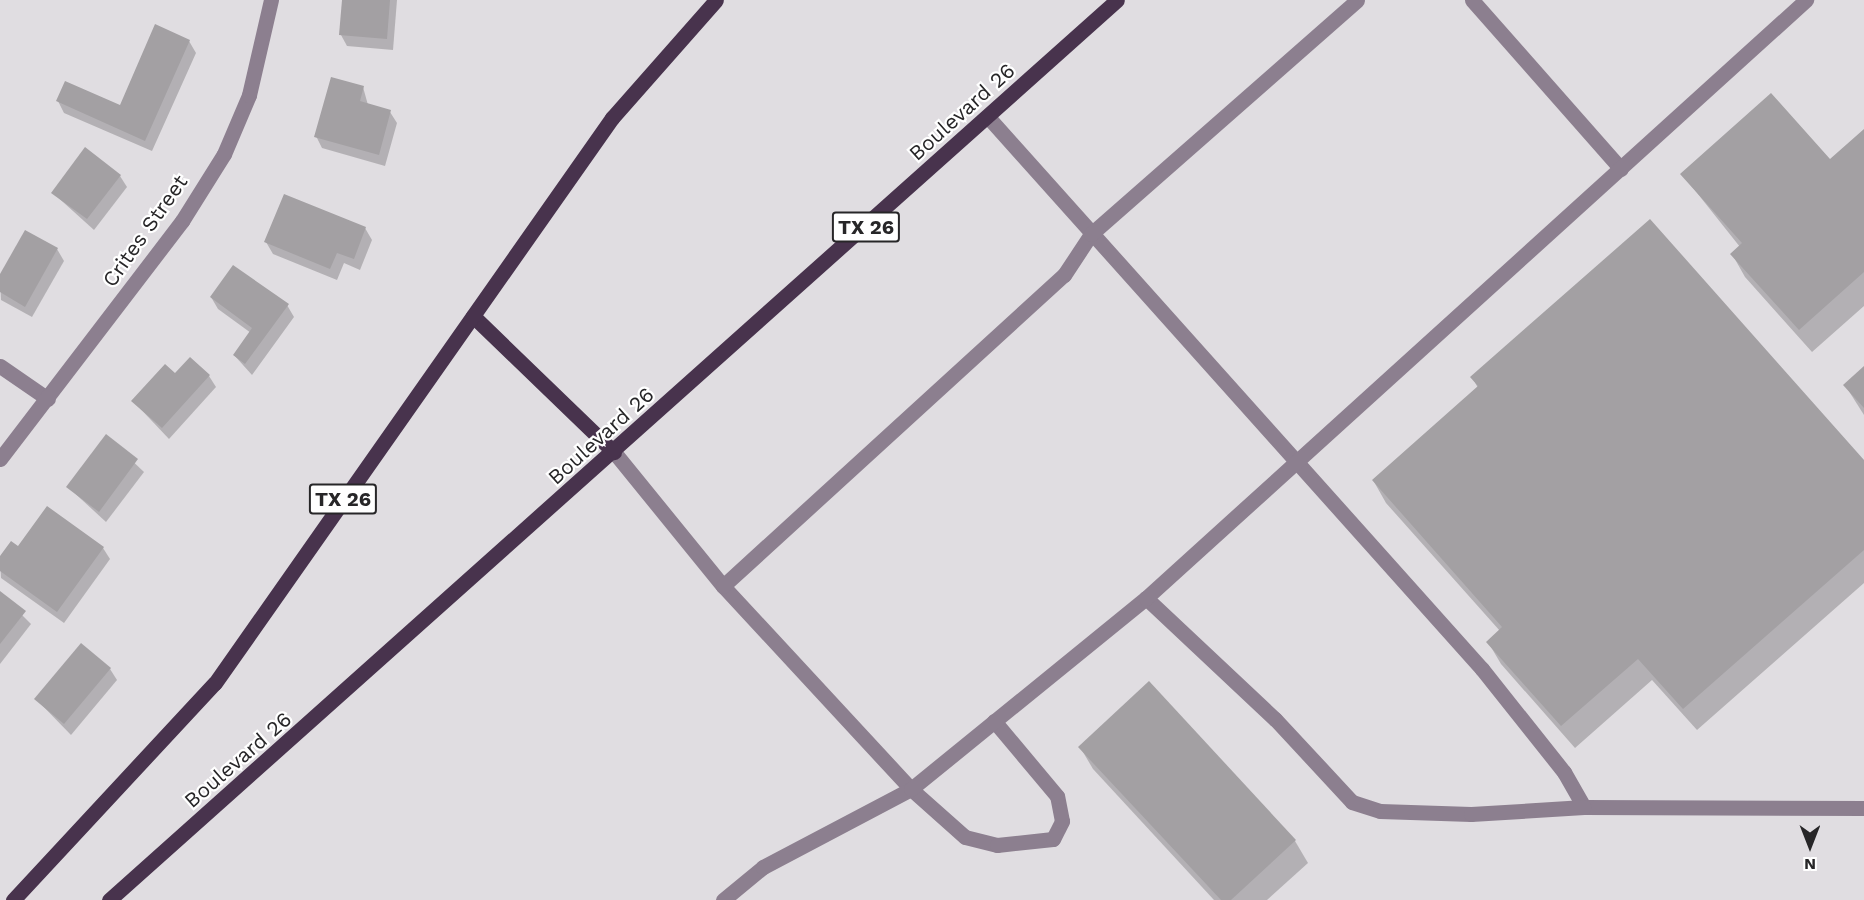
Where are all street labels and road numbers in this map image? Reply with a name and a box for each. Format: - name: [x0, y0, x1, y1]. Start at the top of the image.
- street label: Boulevard 26: [904, 58, 1020, 166]
- street label: Crites Street: [97, 170, 193, 292]
- road number: TX 26: [832, 210, 900, 244]
- street label: Boulevard 26: [543, 382, 659, 490]
- road number: TX 26: [308, 482, 378, 516]
- street label: Boulevard 26: [179, 707, 297, 813]

